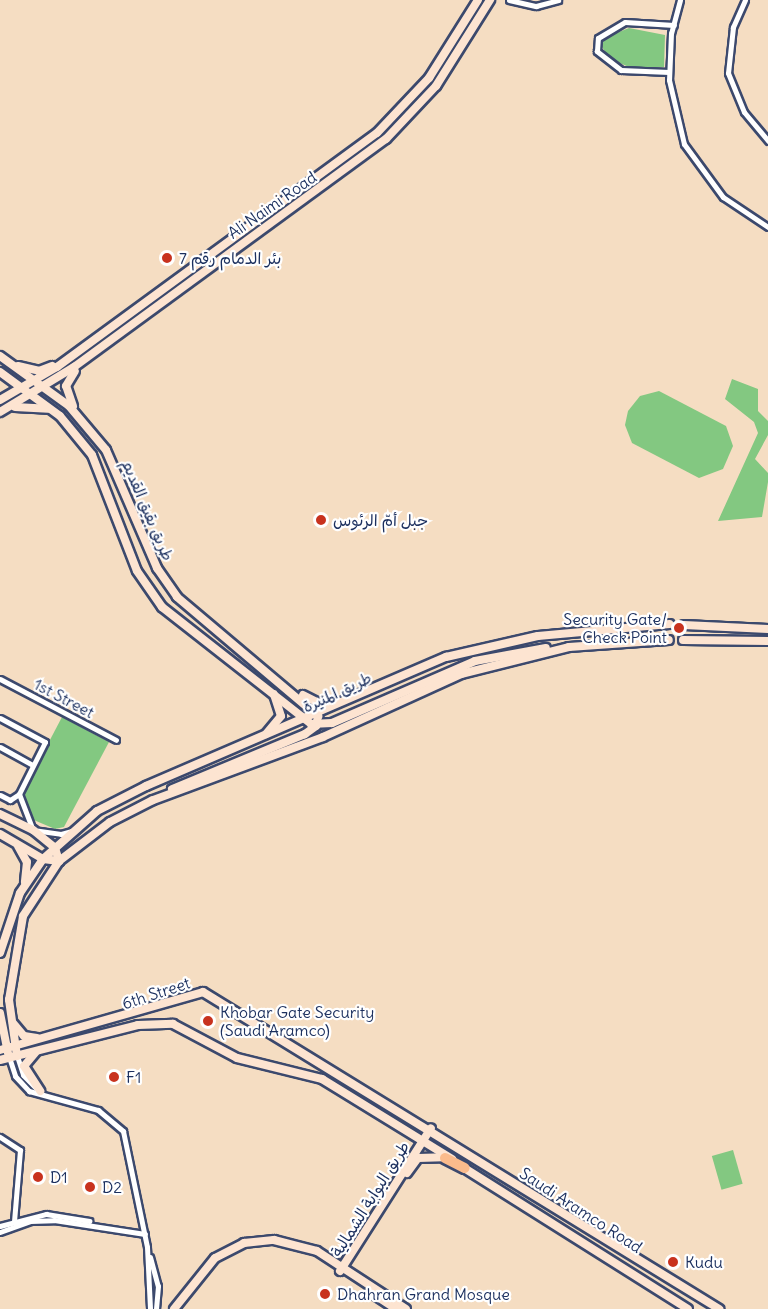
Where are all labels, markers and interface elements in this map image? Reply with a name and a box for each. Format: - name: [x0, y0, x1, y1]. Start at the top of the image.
- street label: Ali Naimi Road: [224, 167, 320, 243]
- place label: بئر الدمام رقم 7: [179, 248, 281, 268]
- marker: بئر الدمام رقم 7: [160, 251, 174, 265]
- street label: طريق بقيق القديم: [118, 456, 178, 564]
- place label: جبل أمّ الرئوس: [333, 510, 428, 530]
- marker: جبل أمّ الرئوس: [314, 513, 328, 527]
- place label: Security Gate/ Check Point: [563, 609, 667, 647]
- marker: Security Gate/ Check Point: [672, 621, 686, 635]
- street label: طريق المنيرة: [300, 668, 374, 716]
- street label: 1st Street: [31, 674, 97, 722]
- street label: 6th Street: [120, 973, 192, 1013]
- place label: Khobar Gate Security (Saudi Aramco): [220, 1002, 374, 1040]
- marker: Khobar Gate Security (Saudi Aramco): [201, 1014, 215, 1028]
- place label: F1: [126, 1067, 141, 1087]
- marker: F1: [107, 1070, 121, 1084]
- street label: طريق البوابة الشمالية: [327, 1138, 413, 1260]
- street label: Saudi Aramco Road: [516, 1163, 646, 1257]
- place label: D1: [50, 1167, 68, 1187]
- marker: D1: [31, 1170, 45, 1184]
- place label: D2: [102, 1177, 122, 1197]
- marker: D2: [83, 1180, 97, 1194]
- place label: Kudu: [685, 1252, 723, 1272]
- marker: Kudu: [666, 1255, 680, 1269]
- place label: Dhahran Grand Mosque: [337, 1284, 510, 1304]
- marker: Dhahran Grand Mosque: [318, 1287, 332, 1301]

